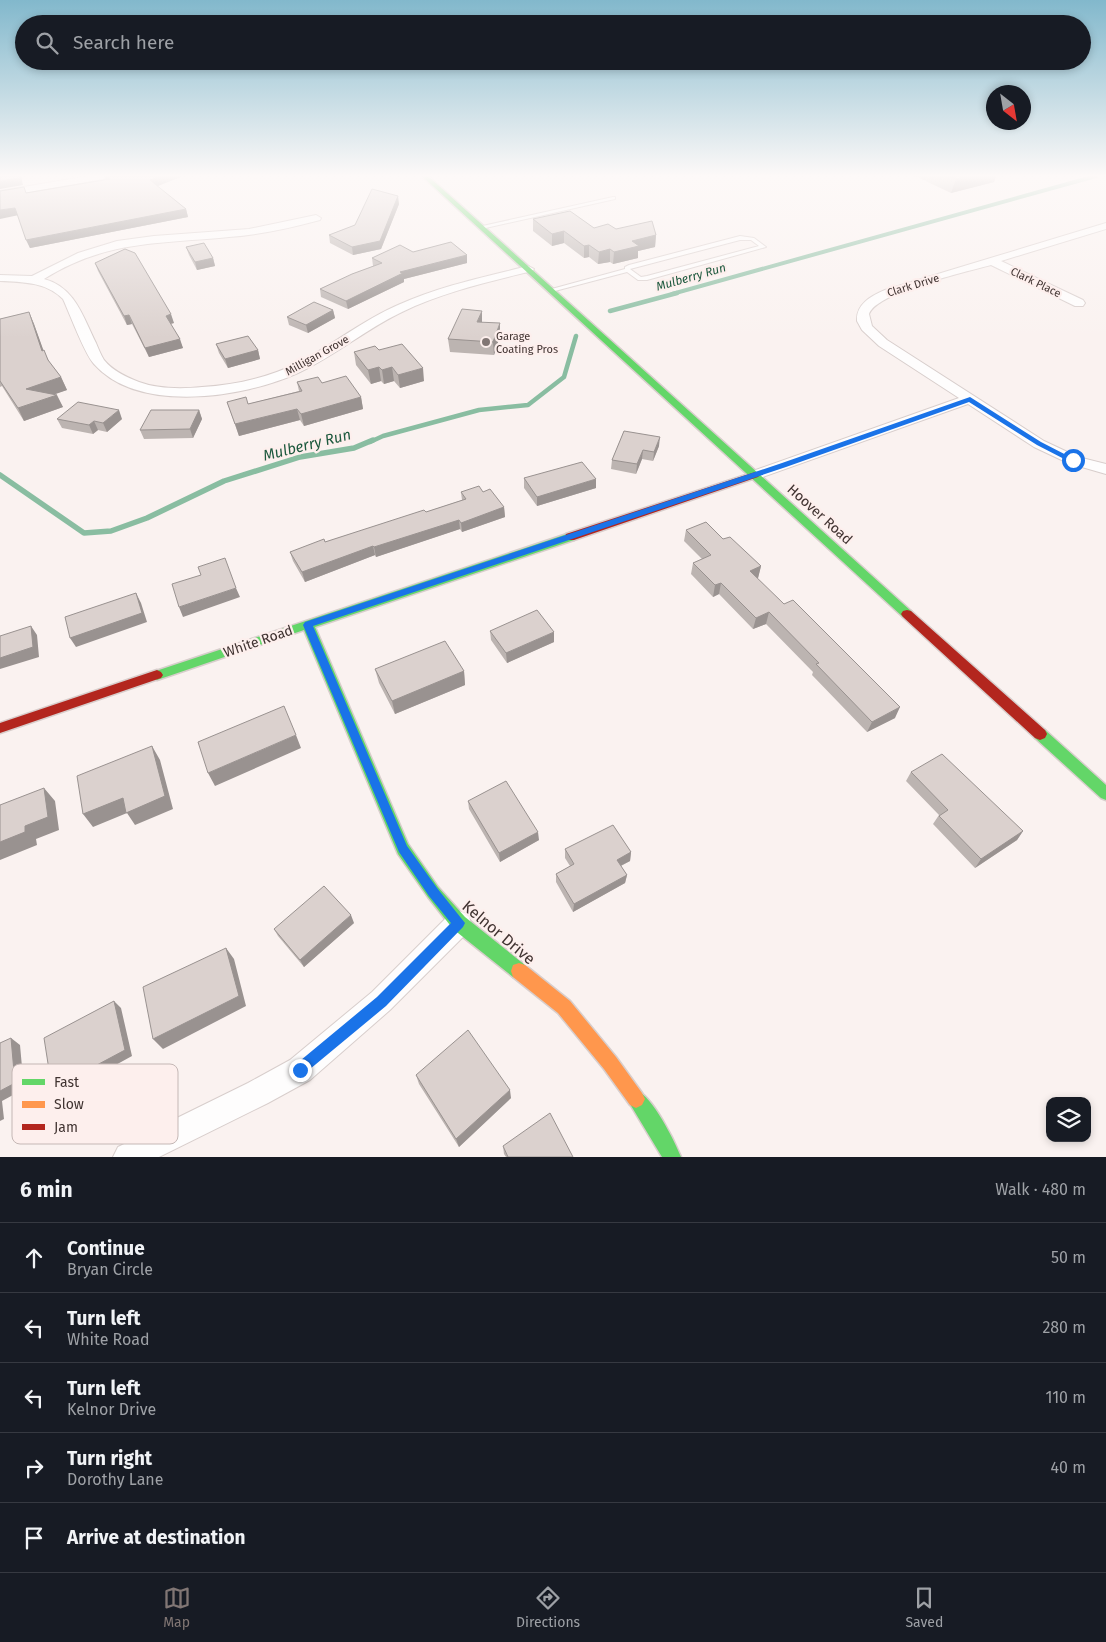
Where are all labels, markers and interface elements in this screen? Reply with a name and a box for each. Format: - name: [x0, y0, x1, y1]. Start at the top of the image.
- search box: [15, 15, 1091, 70]
- icon: search: [33, 29, 61, 57]
- text: Search here: [73, 31, 174, 54]
- north arrow: [986, 85, 1031, 130]
- water label: Mulberry Run: [654, 260, 728, 294]
- street label: Clark Place: [1008, 265, 1063, 300]
- street label: Clark Drive: [886, 271, 941, 300]
- place label: Garage Coating Pros: [496, 330, 558, 356]
- street label: Milligan Grove: [283, 333, 351, 378]
- marker: Garage Coating Pros: [480, 336, 492, 348]
- water label: Mulberry Run: [261, 425, 353, 465]
- route start: [1062, 449, 1085, 472]
- street label: Hoover Road: [784, 481, 856, 548]
- street label: White Road: [221, 622, 295, 661]
- street label: Kelnor Drive: [458, 896, 539, 968]
- route end: [289, 1059, 312, 1082]
- legend: [12, 1064, 178, 1144]
- text: Fast: [54, 1074, 80, 1091]
- text: Slow: [54, 1096, 84, 1113]
- map controls: [1046, 1097, 1091, 1142]
- button: layers: [1046, 1097, 1091, 1142]
- text: Jam: [54, 1119, 78, 1136]
- text: 6 min: [20, 1177, 73, 1203]
- text: Walk · 480 m: [995, 1180, 1086, 1199]
- text: Continue: [67, 1237, 145, 1260]
- icon: ahead: [20, 1244, 48, 1272]
- text: 50 m: [1051, 1248, 1086, 1267]
- text: Bryan Circle: [67, 1260, 153, 1279]
- text: Turn left: [67, 1307, 141, 1330]
- icon: left: [20, 1314, 48, 1342]
- text: 280 m: [1042, 1318, 1086, 1337]
- text: White Road: [67, 1330, 150, 1349]
- text: Turn left: [67, 1377, 141, 1400]
- icon: left: [20, 1384, 48, 1412]
- text: 110 m: [1045, 1388, 1086, 1407]
- text: Kelnor Drive: [67, 1400, 156, 1419]
- text: Turn right: [67, 1447, 152, 1470]
- icon: right: [20, 1454, 48, 1482]
- text: 40 m: [1051, 1458, 1086, 1477]
- text: Dorothy Lane: [67, 1470, 163, 1489]
- icon: arrive: [20, 1524, 48, 1552]
- text: Arrive at destination: [67, 1526, 246, 1549]
- tab: Map: [163, 1584, 191, 1631]
- tab: Directions: [516, 1584, 580, 1631]
- tab: Saved: [905, 1584, 943, 1631]

